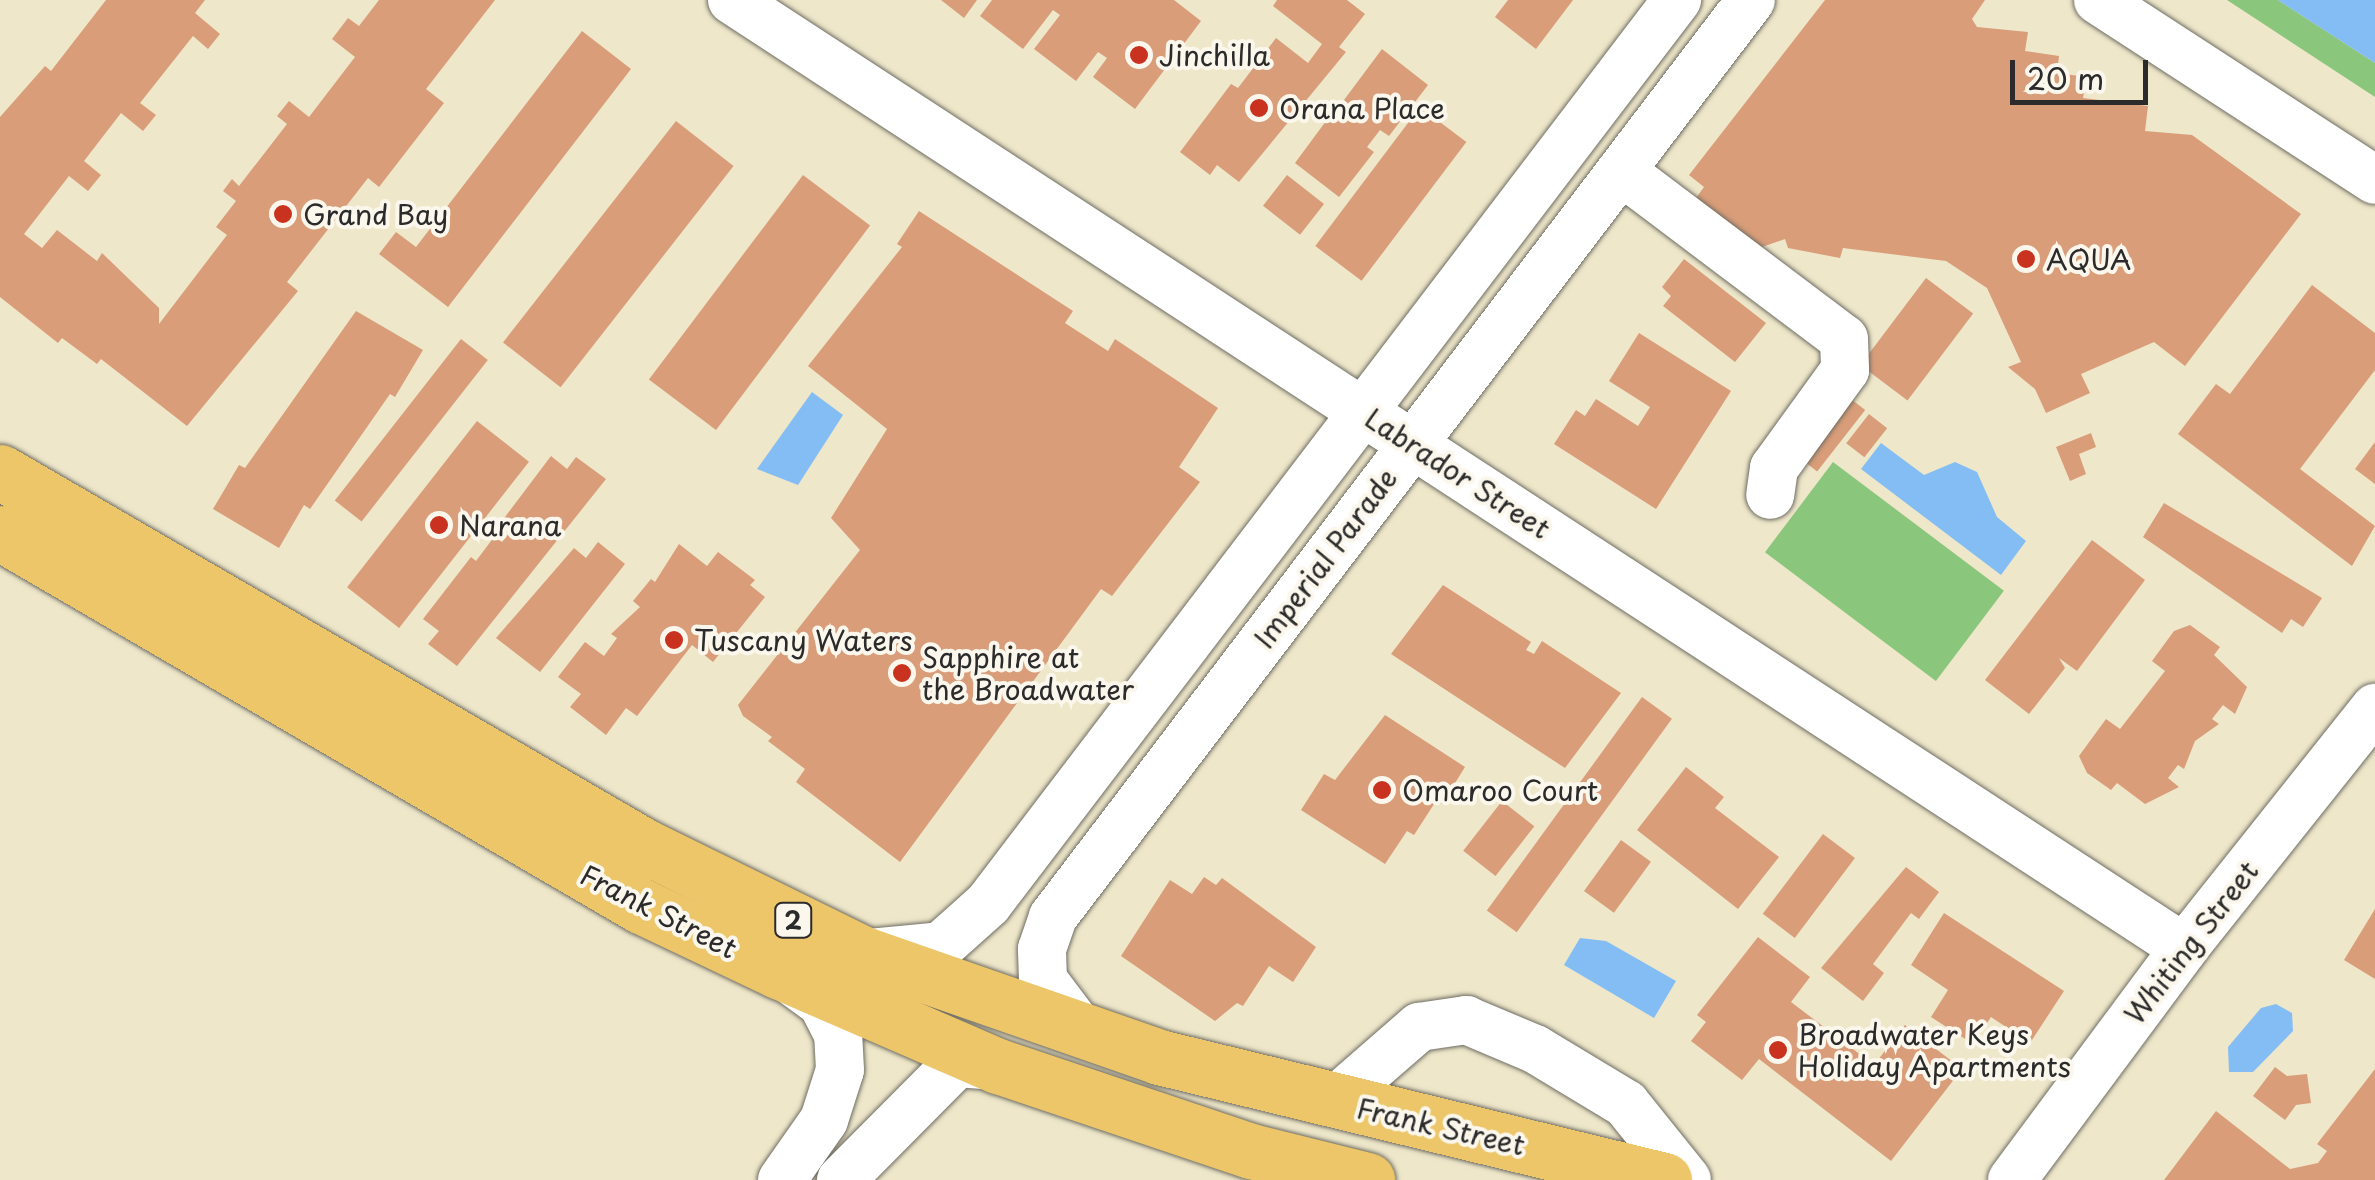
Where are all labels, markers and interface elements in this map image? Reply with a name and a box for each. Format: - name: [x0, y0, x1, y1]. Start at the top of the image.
- place label: Jinchilla: [1159, 38, 1270, 72]
- scale bar: [2015, 40, 2152, 102]
- marker: Jinchilla: [1128, 44, 1150, 66]
- text: 20 m: [2027, 55, 2104, 100]
- place label: Orana Place: [1279, 91, 1445, 125]
- marker: Orana Place: [1248, 97, 1270, 119]
- place label: Grand Bay: [303, 197, 450, 231]
- marker: Grand Bay: [272, 203, 294, 225]
- place label: AQUA: [2046, 242, 2132, 276]
- marker: AQUA: [2015, 248, 2037, 270]
- street label: Labrador Street: [1359, 401, 1557, 545]
- street label: Imperial Parade: [1248, 463, 1402, 653]
- place label: Narana: [459, 508, 561, 542]
- marker: Narana: [428, 514, 450, 536]
- place label: Tuscany Waters: [694, 623, 911, 657]
- marker: Tuscany Waters: [663, 629, 685, 651]
- place label: Sapphire at the Broadwater: [922, 640, 1134, 706]
- marker: Sapphire at the Broadwater: [891, 662, 913, 684]
- place label: Omaroo Court: [1402, 773, 1598, 807]
- marker: Omaroo Court: [1371, 779, 1393, 801]
- street label: Whiting Street: [2117, 854, 2265, 1030]
- street label: Frank Street: [575, 857, 743, 965]
- road number: 2: [773, 900, 813, 940]
- place label: Broadwater Keys Holiday Apartments: [1798, 1017, 2070, 1083]
- marker: Broadwater Keys Holiday Apartments: [1767, 1039, 1789, 1061]
- street label: Frank Street: [1354, 1090, 1528, 1162]

